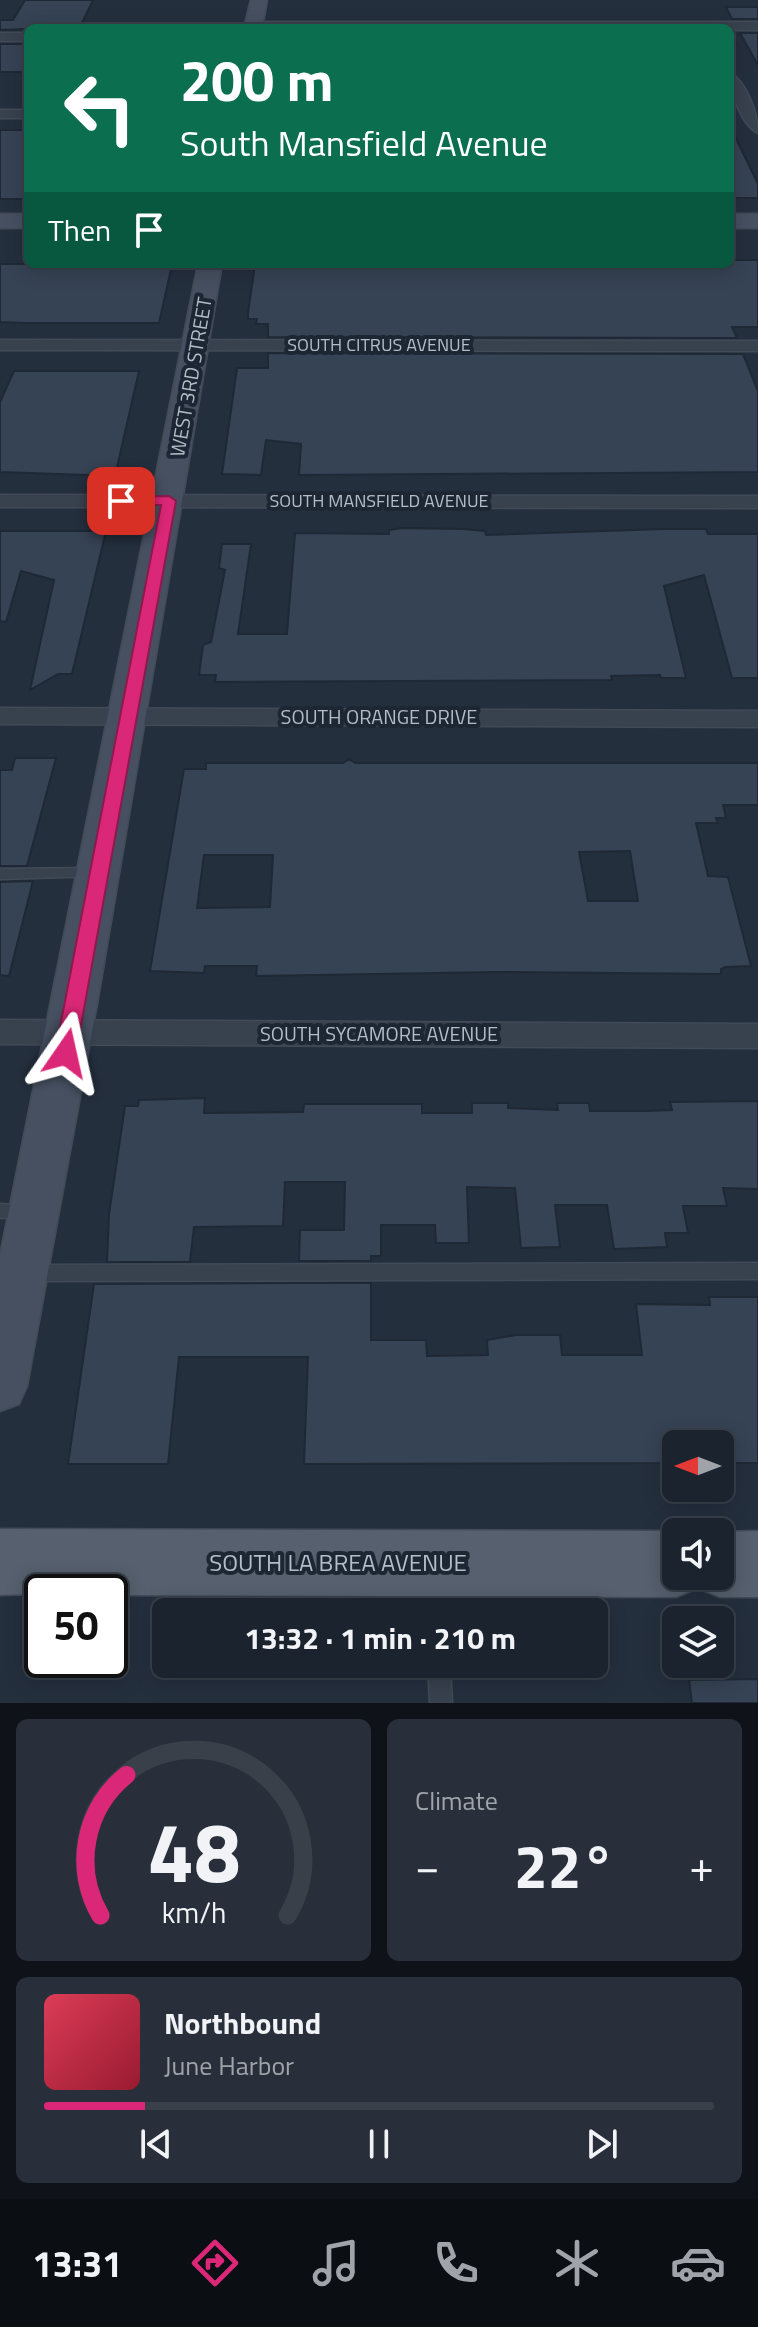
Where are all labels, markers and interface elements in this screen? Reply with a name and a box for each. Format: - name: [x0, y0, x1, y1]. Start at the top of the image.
- text: 200 m: [180, 38, 333, 123]
- icon: left: [48, 56, 152, 160]
- text: South Mansfield Avenue: [180, 115, 548, 170]
- text: Then: [48, 207, 111, 253]
- icon: arrive: [127, 208, 171, 252]
- street label: WEST 3RD STREET: [161, 294, 220, 459]
- street label: SOUTH CITRUS AVENUE: [287, 331, 471, 358]
- pin: [87, 467, 155, 535]
- icon: arrive: [99, 479, 143, 523]
- street label: SOUTH MANSFIELD AVENUE: [270, 487, 489, 514]
- street label: SOUTH ORANGE DRIVE: [281, 701, 477, 732]
- position arrow: [24, 1011, 108, 1095]
- street label: SOUTH SYCAMORE AVENUE: [260, 1018, 498, 1049]
- north arrow: [662, 1430, 734, 1502]
- map controls: [662, 1430, 734, 1678]
- button: sound: [662, 1518, 734, 1590]
- street label: SOUTH LA BREA AVENUE: [209, 1544, 467, 1580]
- speed limit sign: 50: [24, 1574, 128, 1678]
- button: layers: [662, 1606, 734, 1678]
- text: 13:32 · 1 min · 210 m: [244, 1615, 516, 1661]
- text: Climate: [415, 1781, 498, 1820]
- text: 48: [147, 1788, 240, 1914]
- text: 22°: [514, 1820, 615, 1911]
- text: −: [415, 1832, 440, 1899]
- text: +: [689, 1832, 714, 1899]
- text: km/h: [161, 1891, 226, 1934]
- text: Northbound: [164, 2000, 321, 2046]
- text: June Harbor: [164, 2046, 294, 2085]
- icon: previous: [134, 2122, 178, 2166]
- icon: pause: [357, 2122, 401, 2166]
- icon: next: [580, 2122, 624, 2166]
- icon: directions: [187, 2235, 243, 2291]
- icon: music: [308, 2235, 364, 2291]
- icon: phone: [428, 2235, 484, 2291]
- icon: climate: [549, 2235, 605, 2291]
- icon: car: [670, 2235, 726, 2291]
- text: 13:31: [32, 2236, 122, 2291]

